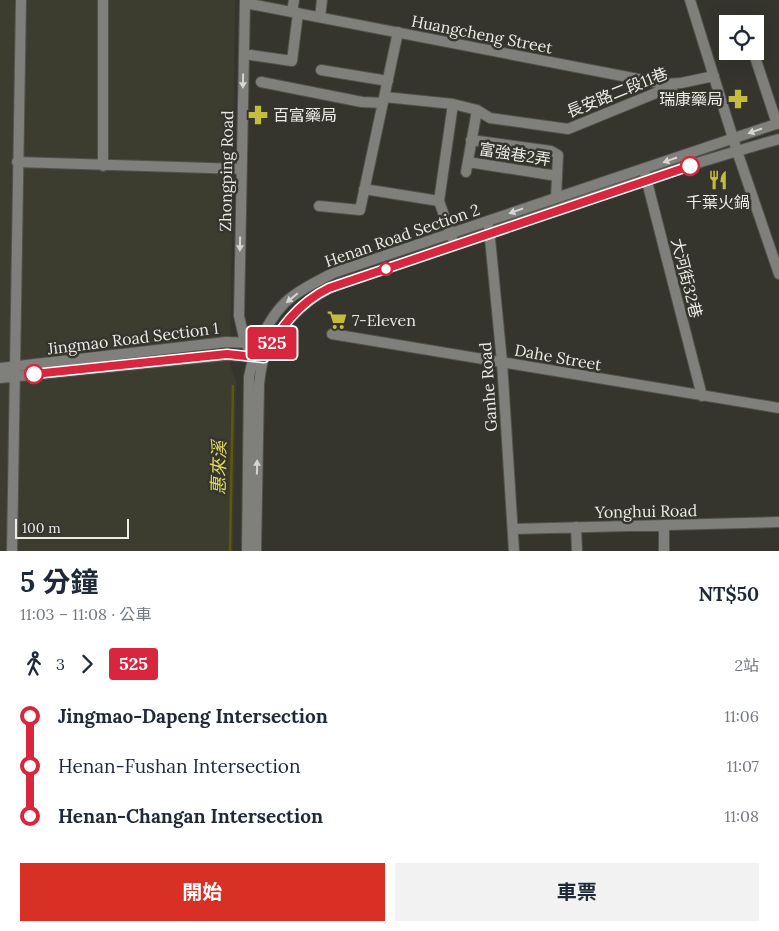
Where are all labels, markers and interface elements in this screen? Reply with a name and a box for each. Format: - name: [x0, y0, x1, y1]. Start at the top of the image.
- street label: Huangcheng Street: [410, 11, 555, 58]
- map controls: [719, 15, 764, 60]
- button: locate: [719, 15, 764, 60]
- street label: 長安路二段11巷: [563, 63, 671, 121]
- one-way arrow: [239, 74, 247, 90]
- pharmacy icon: 瑞康藥局: [727, 88, 749, 110]
- place label: 瑞康藥局: [659, 89, 723, 109]
- pharmacy icon: 百富藥局: [247, 104, 269, 126]
- place label: 百富藥局: [273, 105, 337, 125]
- street label: Zhongping Road: [215, 110, 237, 232]
- one-way arrow: [747, 127, 762, 135]
- street label: 富強巷2弄: [478, 138, 552, 170]
- one-way arrow: [662, 156, 677, 164]
- unlabelled marker: [680, 156, 700, 176]
- restaurant icon: 千葉火鍋: [707, 169, 729, 191]
- place label: 千葉火鍋: [686, 192, 750, 212]
- street label: Henan Road Section 2: [322, 199, 482, 271]
- one-way arrow: [508, 208, 523, 216]
- one-way arrow: [236, 236, 244, 252]
- street label: 大河街32巷: [667, 236, 707, 320]
- unlabelled marker: [379, 262, 393, 276]
- one-way arrow: [285, 292, 298, 303]
- supermarket icon: 7-Eleven: [326, 309, 348, 331]
- place label: 7-Eleven: [352, 310, 416, 330]
- street label: Jingmao Road Section 1: [45, 318, 220, 359]
- line badge: 525: [243, 327, 301, 359]
- text: 525: [257, 331, 287, 354]
- street label: Dahe Street: [513, 340, 604, 375]
- street label: Ganhe Road: [475, 341, 501, 432]
- unlabelled marker: [24, 364, 44, 384]
- water label: 惠來溪: [207, 438, 231, 495]
- one-way arrow: [253, 459, 261, 475]
- street label: Yonghui Road: [594, 500, 698, 522]
- scale bar: [15, 516, 129, 539]
- text: 100 m: [22, 519, 61, 537]
- text: 5 分鐘: [20, 564, 98, 600]
- text: NT$50: [698, 582, 759, 606]
- text: 11:03 – 11:08 · 公車: [20, 604, 151, 624]
- icon: walk: [20, 650, 48, 678]
- icon: forward: [73, 650, 101, 678]
- text: 525: [119, 652, 148, 675]
- text: 3: [56, 654, 65, 674]
- text: 2站: [734, 655, 759, 675]
- text: Jingmao-Dapeng Intersection: [58, 704, 328, 728]
- text: 11:06: [724, 706, 759, 726]
- text: Henan-Fushan Intersection: [58, 754, 300, 778]
- text: 11:07: [726, 756, 759, 776]
- text: Henan-Changan Intersection: [58, 804, 323, 828]
- text: 11:08: [724, 806, 759, 826]
- button: 開始: [20, 863, 385, 921]
- button: 車票: [395, 863, 759, 921]

